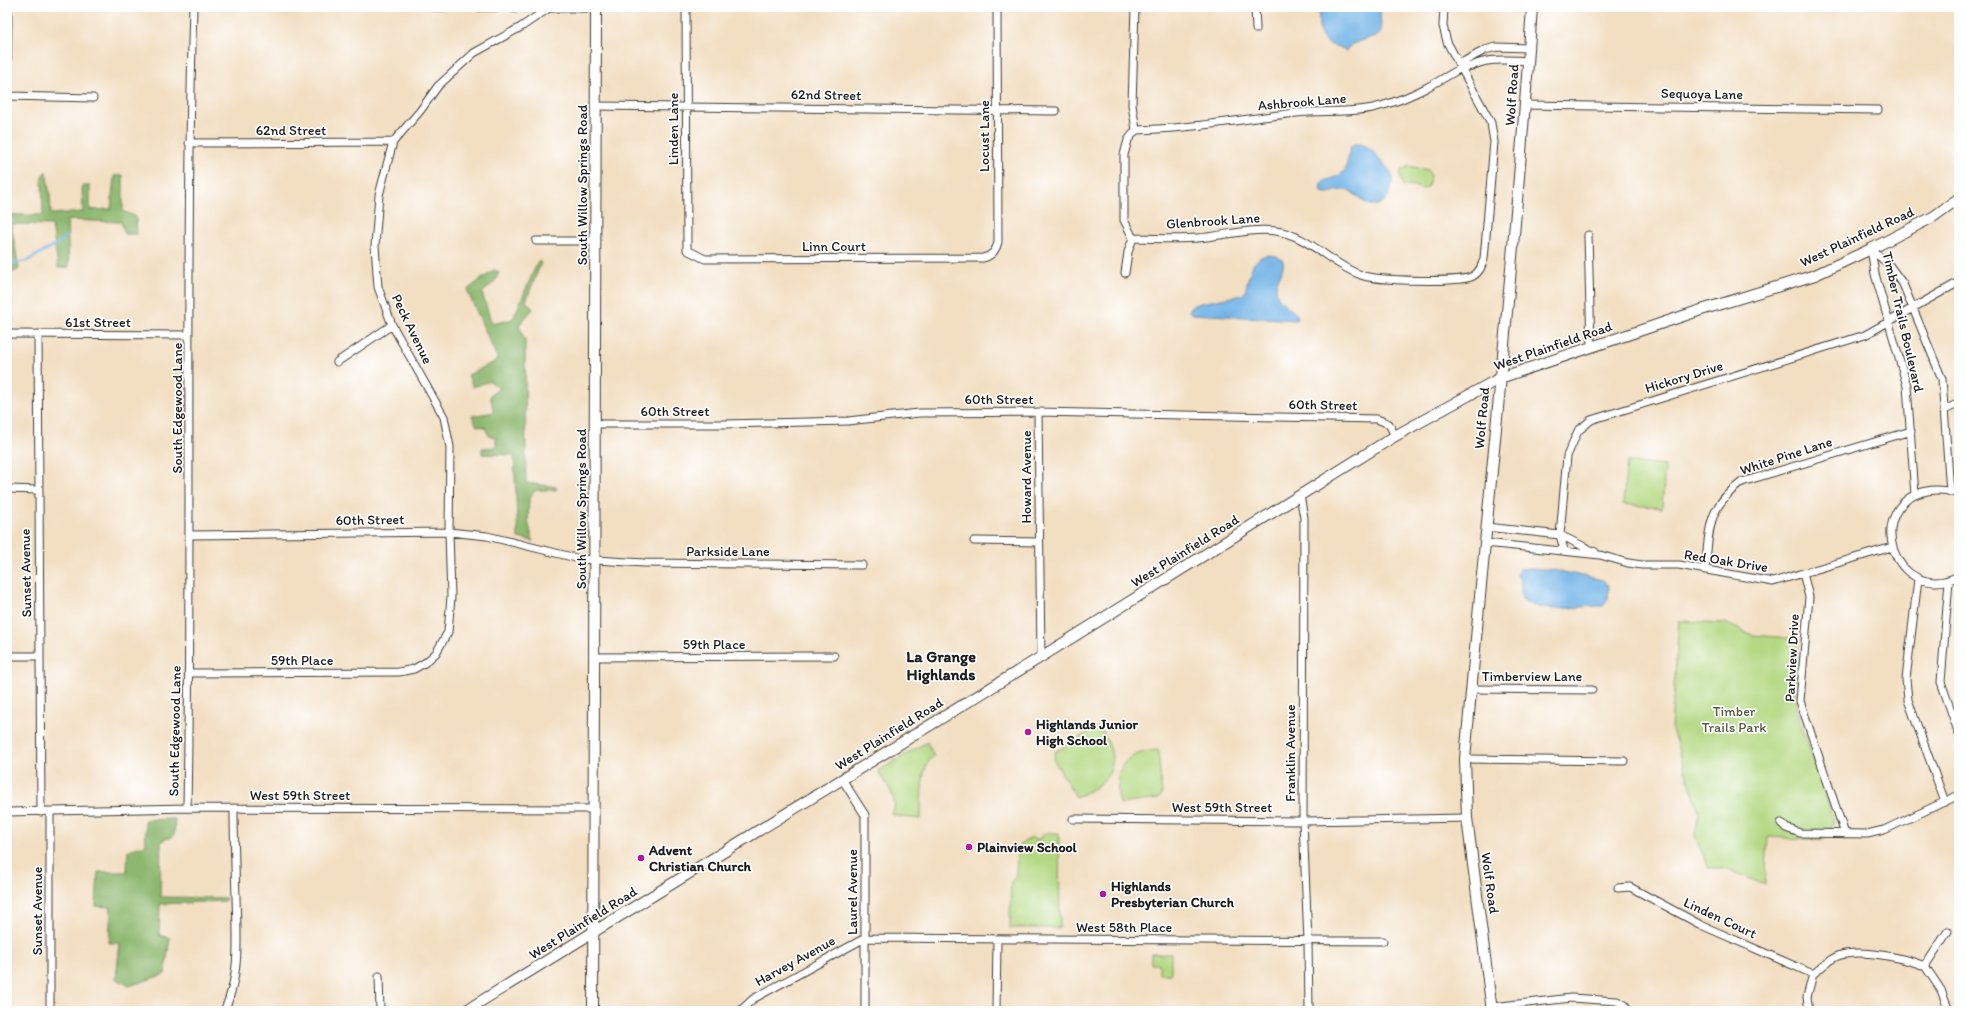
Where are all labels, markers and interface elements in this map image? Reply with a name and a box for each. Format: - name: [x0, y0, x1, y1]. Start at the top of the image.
- street label: Wolf Road: [1501, 63, 1523, 126]
- street label: Sequoya Lane: [1661, 85, 1743, 103]
- street label: 62nd Street: [791, 86, 861, 104]
- street label: Ashbrook Lane: [1257, 90, 1347, 114]
- street label: Linden Lane: [665, 92, 682, 165]
- street label: Locust Lane: [976, 100, 993, 172]
- street label: South Willow Springs Road: [574, 104, 591, 265]
- street label: 62nd Street: [256, 122, 326, 139]
- street label: West Plainfield Road: [1797, 203, 1917, 271]
- street label: Glenbrook Lane: [1165, 209, 1261, 233]
- street label: Linn Court: [802, 238, 866, 255]
- street label: Timber Trails Boulevard: [1879, 250, 1928, 394]
- street label: Peck Avenue: [388, 291, 436, 367]
- street label: 61st Street: [65, 314, 131, 331]
- street label: West Plainfield Road: [1492, 318, 1615, 374]
- street label: South Edgewood Lane: [169, 342, 186, 473]
- street label: Hickory Drive: [1643, 357, 1725, 397]
- street label: Wolf Road: [1471, 386, 1493, 449]
- street label: 60th Street: [965, 391, 1033, 408]
- street label: 60th Street: [1288, 396, 1358, 414]
- street label: 60th Street: [641, 403, 709, 420]
- street label: South Willow Springs Road: [573, 428, 590, 589]
- street label: Howard Avenue: [1018, 430, 1035, 524]
- street label: White Pine Lane: [1738, 433, 1835, 479]
- street label: 60th Street: [335, 511, 405, 529]
- street label: West Plainfield Road: [1128, 511, 1242, 591]
- street label: Sunset Avenue: [17, 528, 35, 617]
- street label: Parkside Lane: [686, 543, 770, 560]
- street label: Red Oak Drive: [1683, 546, 1770, 576]
- street label: Parkview Drive: [1781, 613, 1803, 703]
- street label: 59th Place: [683, 636, 746, 653]
- district label: La Grange Highlands: [906, 647, 976, 685]
- street label: 59th Place: [271, 652, 334, 669]
- street label: South Edgewood Lane: [165, 665, 185, 797]
- street label: Timberview Lane: [1482, 668, 1583, 685]
- street label: West Plainfield Road: [832, 694, 946, 774]
- park label: Timber Trails Park: [1702, 703, 1766, 736]
- street label: Franklin Avenue: [1282, 704, 1299, 802]
- place label: Highlands Junior High School: [1036, 716, 1139, 749]
- marker: Highlands Junior High School: [1023, 727, 1033, 737]
- street label: West 59th Street: [250, 787, 350, 804]
- street label: West 59th Street: [1172, 799, 1272, 816]
- place label: Plainview School: [977, 839, 1078, 856]
- place label: Advent Christian Church: [648, 842, 752, 875]
- marker: Plainview School: [964, 842, 974, 852]
- street label: Laurel Avenue: [844, 849, 861, 935]
- street label: Wolf Road: [1477, 851, 1503, 915]
- marker: Advent Christian Church: [636, 853, 646, 863]
- street label: Sunset Avenue: [29, 866, 46, 955]
- place label: Highlands Presbyterian Church: [1111, 878, 1235, 911]
- street label: West Plainfield Road: [526, 883, 640, 963]
- marker: Highlands Presbyterian Church: [1098, 889, 1108, 899]
- street label: Linden Court: [1681, 894, 1759, 942]
- street label: West 58th Place: [1076, 919, 1172, 936]
- street label: Harvey Avenue: [752, 932, 838, 990]

